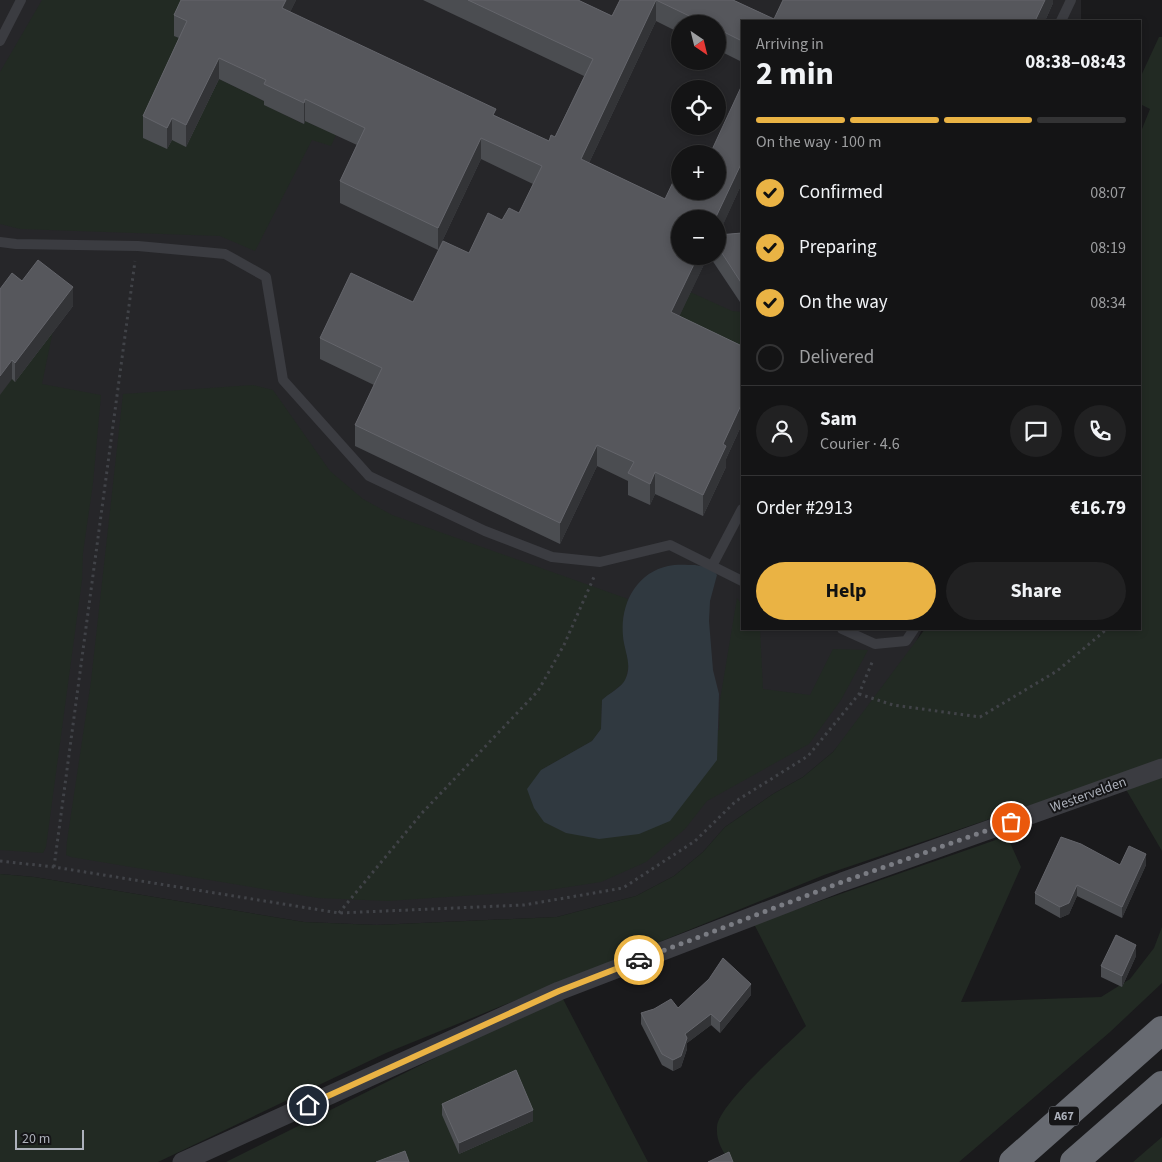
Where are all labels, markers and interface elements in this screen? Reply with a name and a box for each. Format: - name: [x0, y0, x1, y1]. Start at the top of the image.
- north arrow: [671, 15, 726, 70]
- map controls: [671, 15, 726, 265]
- text: Arriving in: [756, 33, 824, 55]
- text: 08:38–08:43: [1025, 49, 1126, 76]
- text: 2 min: [756, 51, 834, 97]
- button: locate: [671, 80, 726, 135]
- text: On the way · 100 m: [756, 131, 881, 153]
- button: +: [671, 145, 726, 200]
- icon: check: [756, 179, 784, 207]
- text: Confirmed: [799, 179, 883, 206]
- text: 08:07: [1090, 182, 1126, 204]
- button: −: [671, 210, 726, 265]
- icon: check: [756, 234, 784, 262]
- text: Preparing: [799, 234, 877, 261]
- text: 08:19: [1090, 237, 1126, 259]
- icon: check: [756, 289, 784, 317]
- text: On the way: [799, 289, 888, 316]
- text: 08:34: [1090, 292, 1126, 314]
- text: Delivered: [799, 344, 874, 371]
- button: person: [756, 405, 808, 457]
- button: chat: [1010, 405, 1062, 457]
- button: phone: [1074, 405, 1126, 457]
- text: Sam: [820, 406, 857, 433]
- text: Courier · 4.6: [820, 433, 900, 455]
- text: Order #2913: [756, 495, 853, 522]
- text: €16.79: [1070, 495, 1126, 522]
- button: Help: [756, 562, 936, 620]
- button: Share: [946, 562, 1126, 620]
- street label: Westervelden: [1048, 772, 1129, 818]
- pin: [990, 801, 1032, 843]
- icon: bag: [997, 808, 1025, 836]
- courier: [614, 935, 664, 985]
- icon: car: [625, 946, 653, 974]
- pin: [287, 1084, 329, 1126]
- icon: home: [294, 1091, 322, 1119]
- road number: A67: [1049, 1106, 1079, 1126]
- scale bar: [15, 1127, 84, 1150]
- text: 20 m: [22, 1129, 50, 1149]

